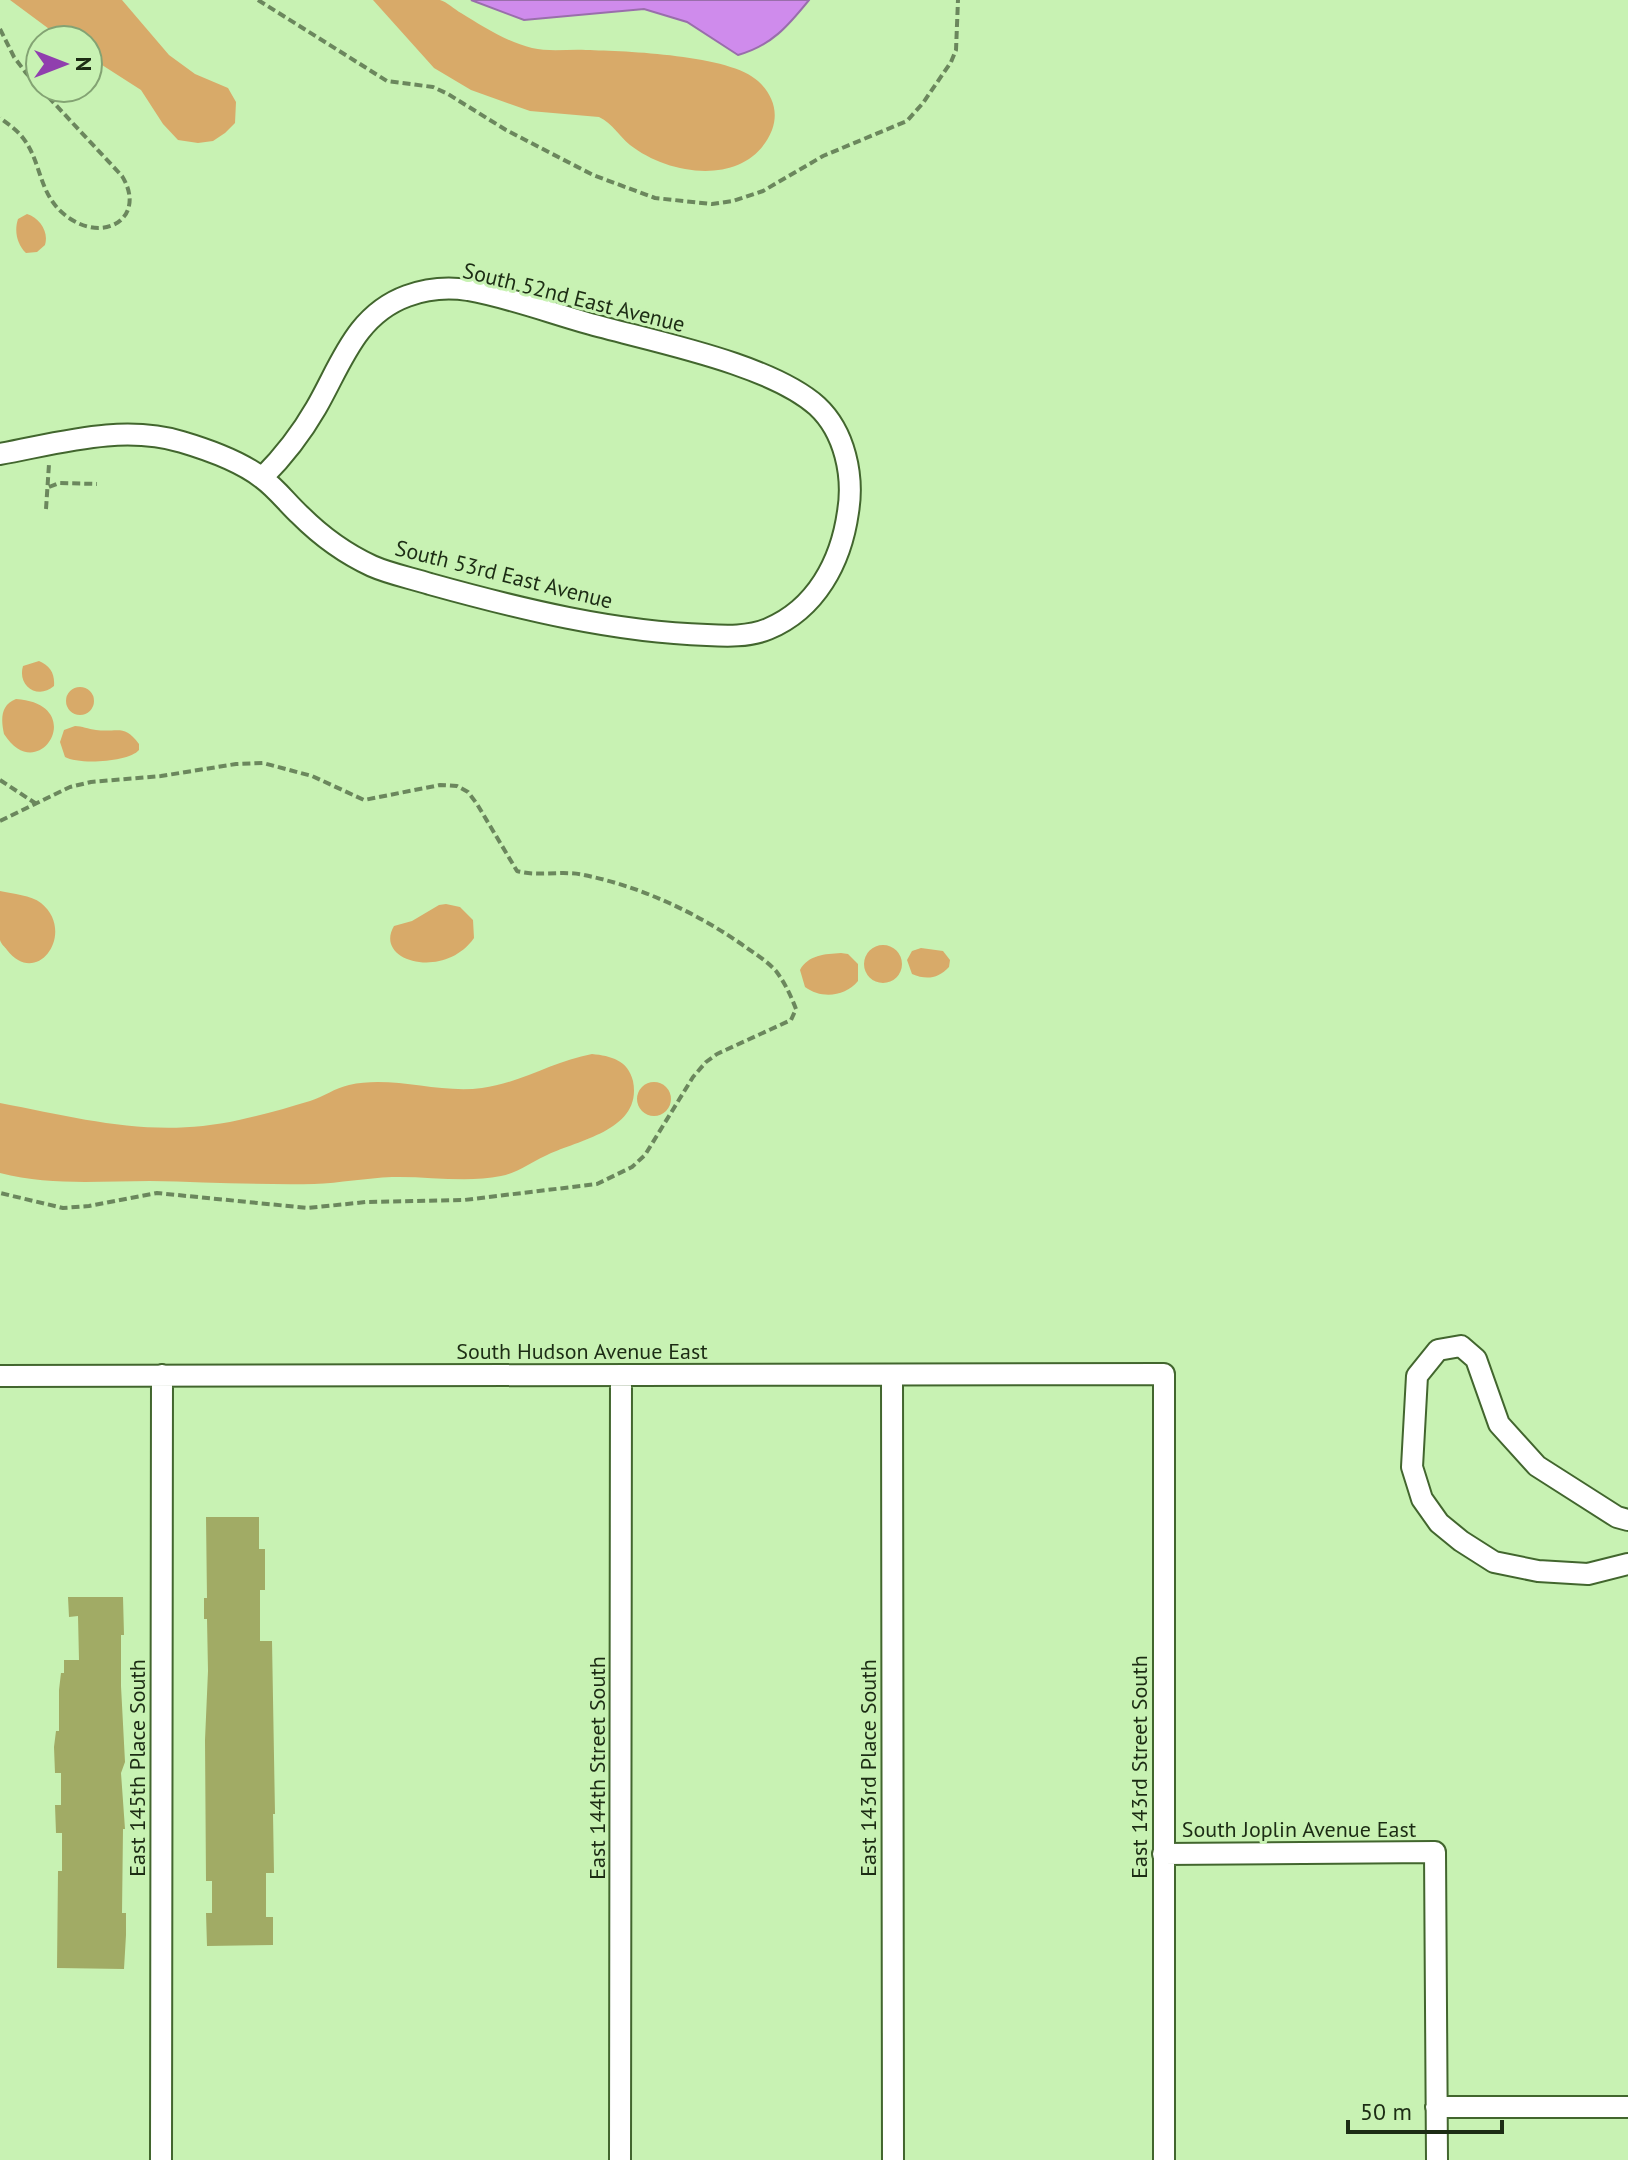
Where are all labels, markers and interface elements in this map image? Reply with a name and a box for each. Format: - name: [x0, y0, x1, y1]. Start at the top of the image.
- north arrow: [24, 24, 104, 104]
- text: N: [70, 57, 98, 71]
- street label: South 52nd East Avenue: [460, 256, 688, 338]
- street label: South 53rd East Avenue: [392, 533, 616, 615]
- street label: South Hudson Avenue East: [456, 1337, 708, 1365]
- street label: East 143rd Street South: [1125, 1655, 1153, 1879]
- street label: East 144th Street South: [583, 1656, 611, 1880]
- street label: East 145th Place South: [123, 1659, 151, 1877]
- street label: East 143rd Place South: [854, 1659, 882, 1877]
- street label: South Joplin Avenue East: [1182, 1815, 1417, 1843]
- scale bar: [1348, 2084, 1502, 2134]
- text: 50 m: [1360, 2096, 1412, 2127]

